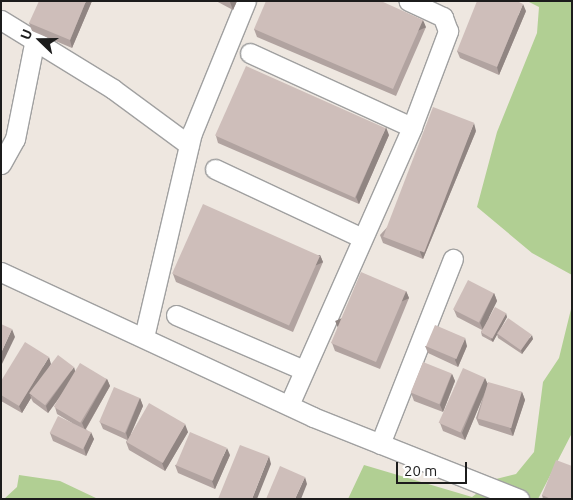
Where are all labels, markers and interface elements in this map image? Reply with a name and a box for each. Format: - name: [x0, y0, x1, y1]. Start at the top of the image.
- north arrow: [15, 15, 65, 65]
- text: U: [17, 27, 35, 42]
- scale bar: [398, 452, 469, 484]
- text: 20 m: [404, 462, 437, 479]

